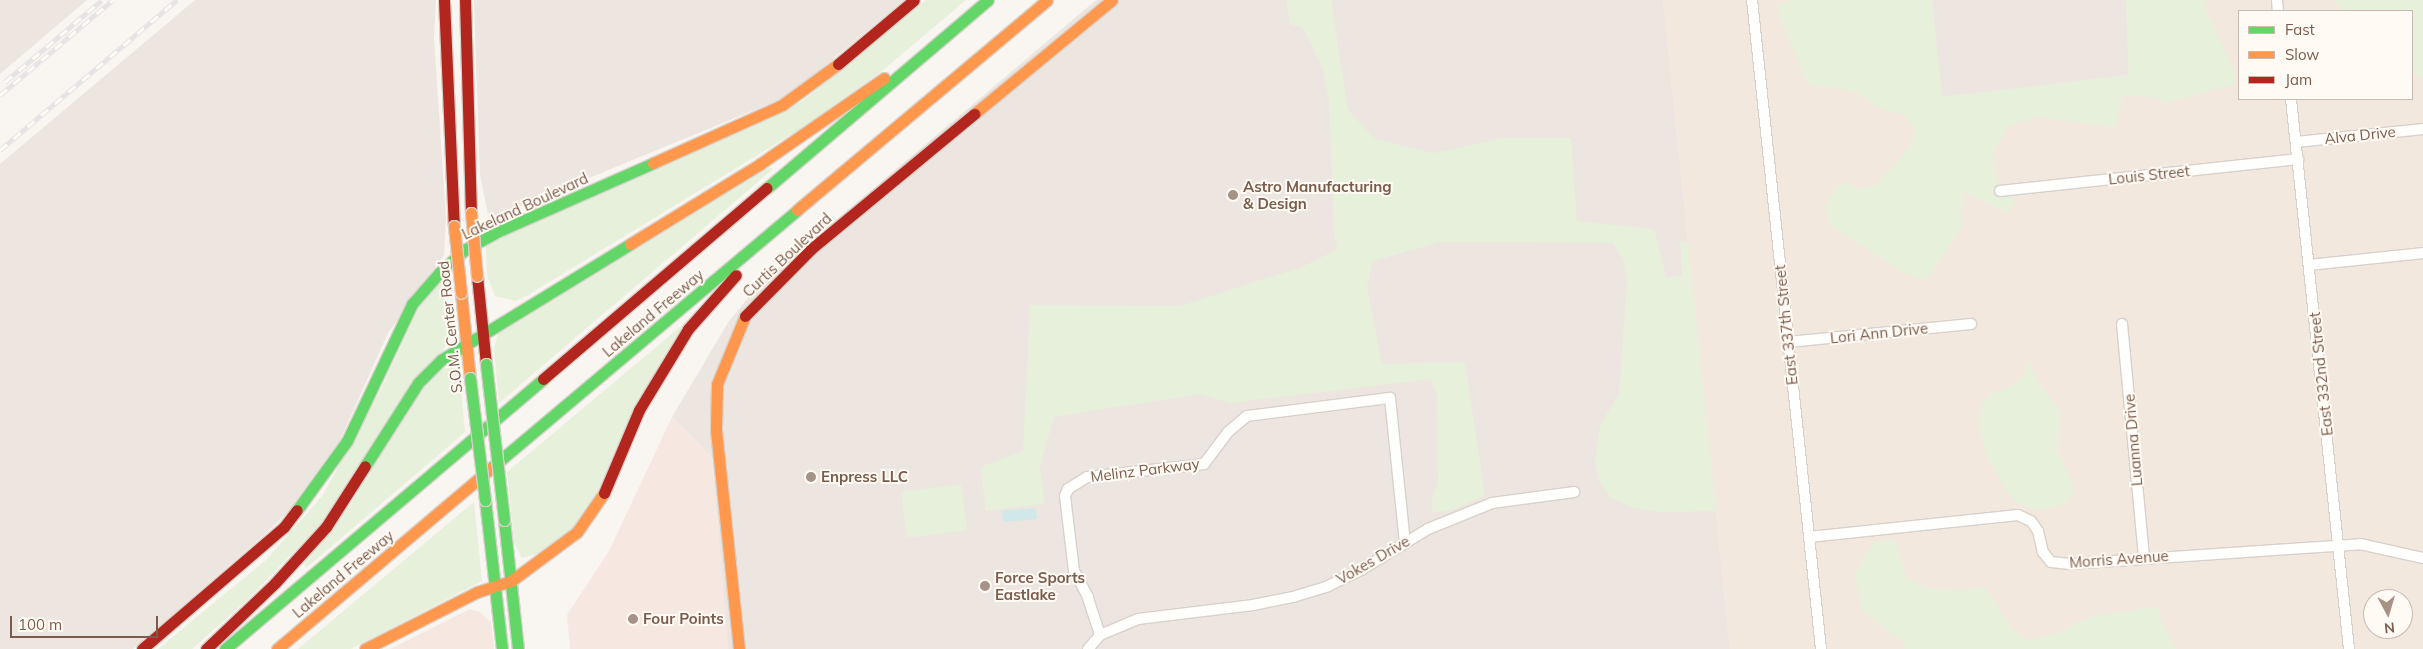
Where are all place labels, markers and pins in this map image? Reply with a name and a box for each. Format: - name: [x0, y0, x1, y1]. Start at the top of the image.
- place label: Astro Manufacturing & Design: [1243, 177, 1391, 212]
- marker: Astro Manufacturing & Design: [1227, 189, 1239, 201]
- place label: Enpress LLC: [821, 468, 908, 486]
- marker: Enpress LLC: [805, 471, 817, 483]
- place label: Force Sports Eastlake: [995, 568, 1085, 603]
- marker: Force Sports Eastlake: [979, 580, 991, 592]
- place label: Four Points: [643, 610, 724, 628]
- marker: Four Points: [627, 613, 639, 625]

